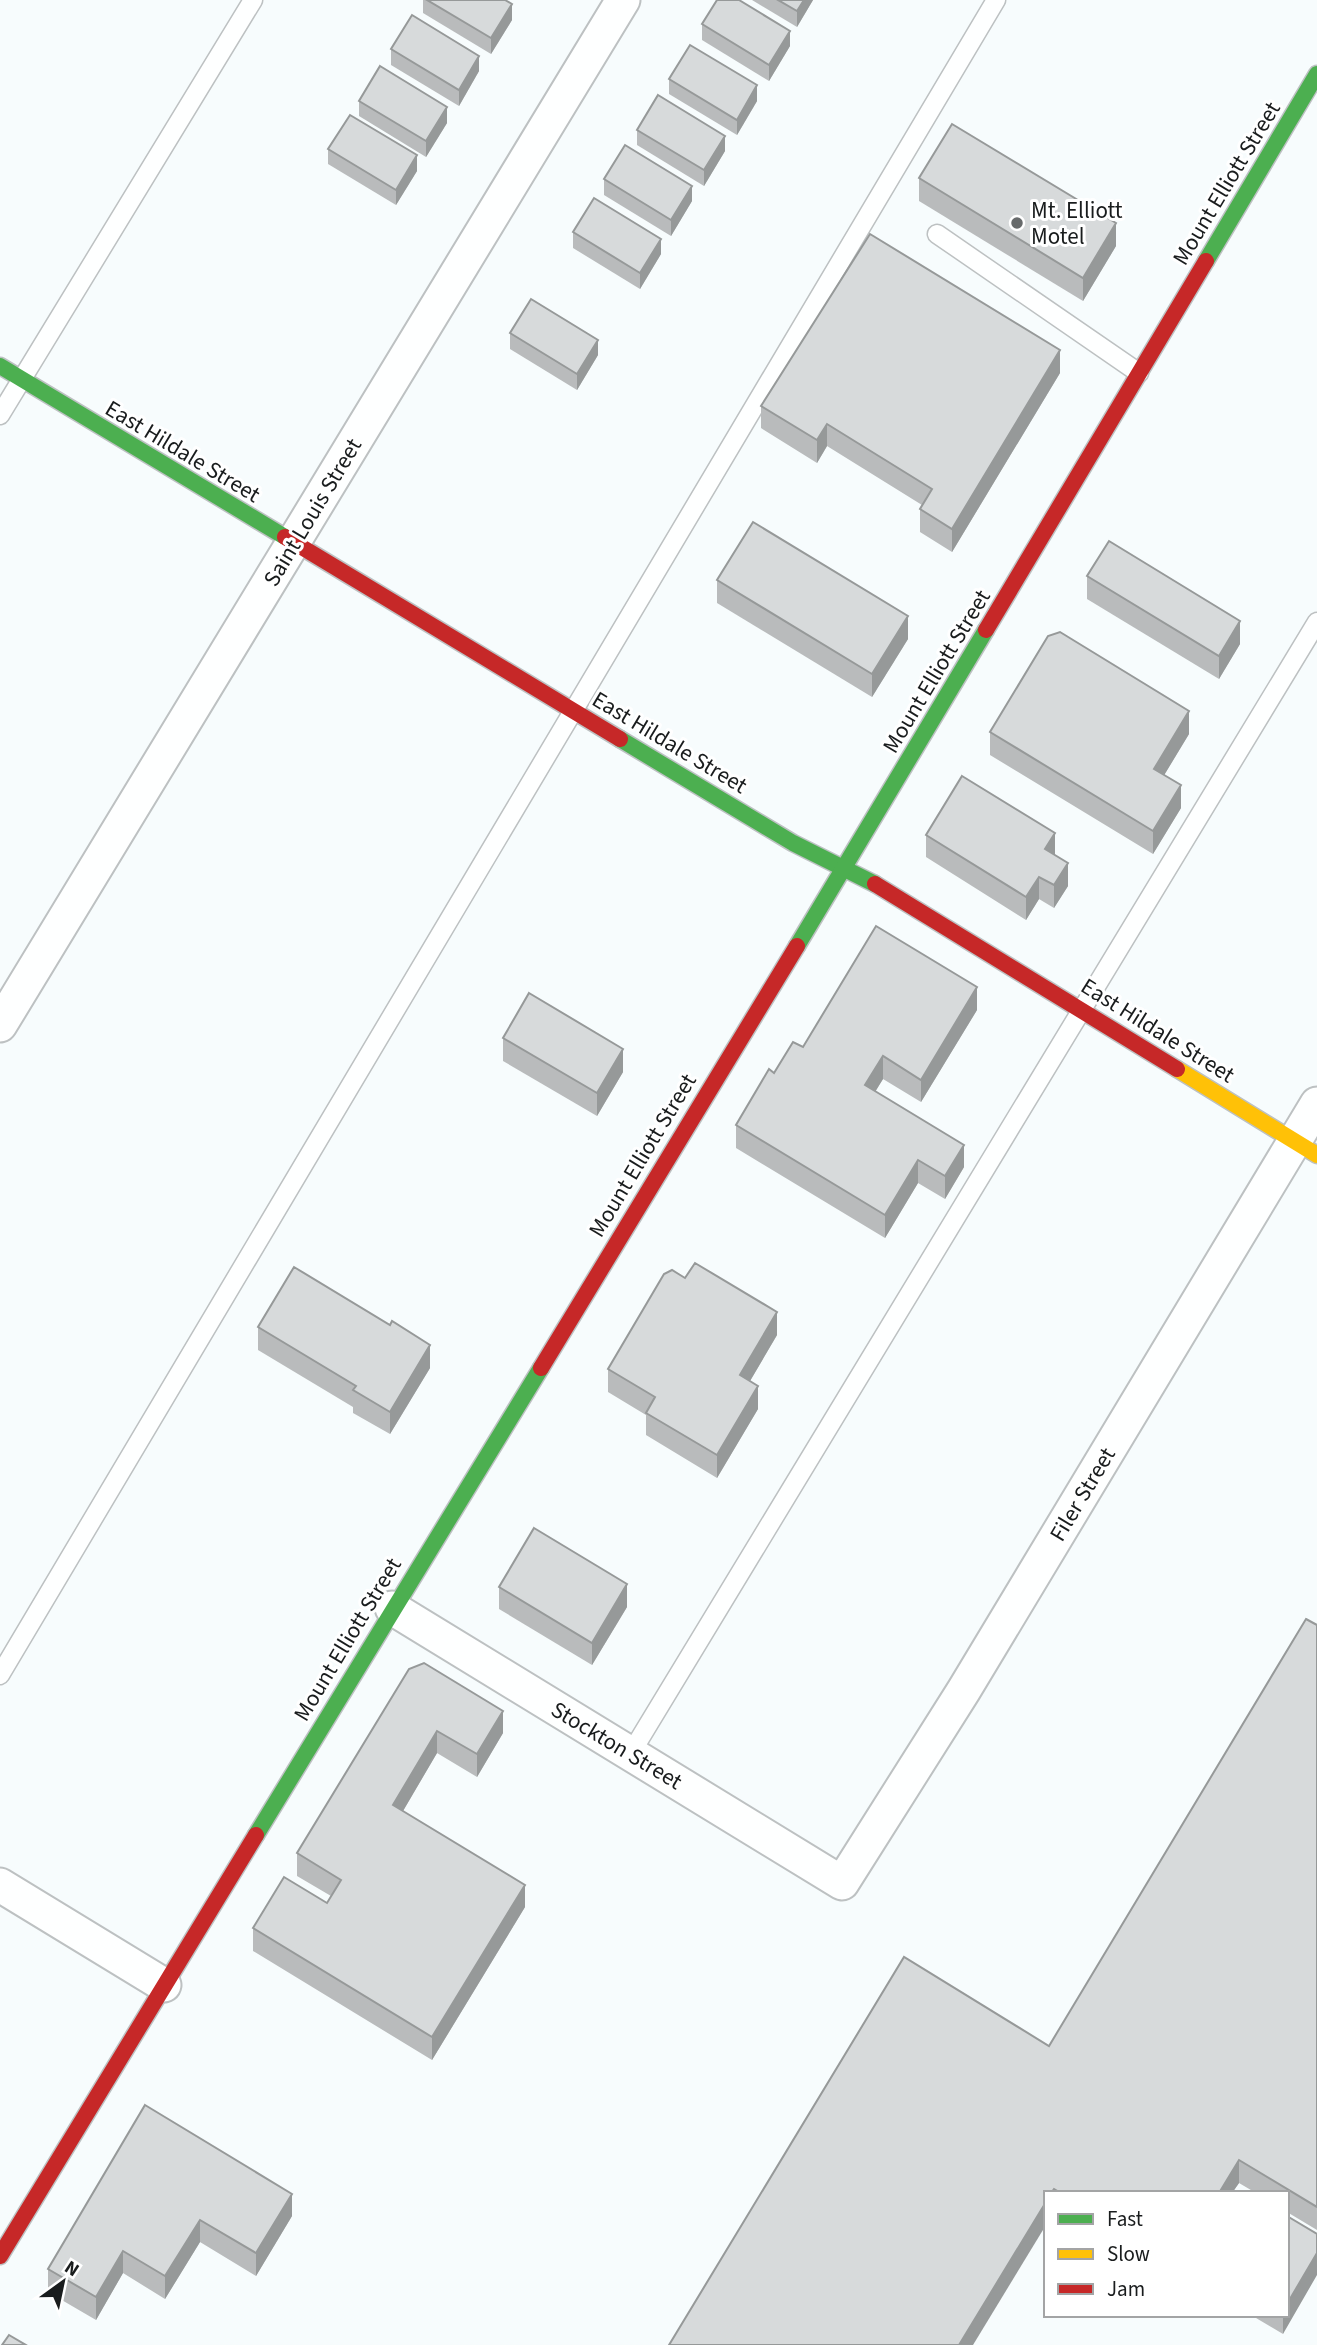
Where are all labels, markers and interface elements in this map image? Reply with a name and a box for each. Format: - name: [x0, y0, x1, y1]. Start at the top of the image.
- street label: Mount Elliott Street: [1165, 95, 1288, 271]
- place label: Mt. Elliott Motel: [1031, 194, 1123, 253]
- marker: Mt. Elliott Motel: [1009, 215, 1025, 231]
- street label: East Hildale Street: [99, 392, 267, 511]
- street label: Saint Louis Street: [255, 432, 370, 593]
- street label: Mount Elliott Street: [875, 583, 998, 759]
- street label: East Hildale Street: [586, 683, 754, 802]
- street label: East Hildale Street: [1075, 970, 1241, 1091]
- street label: Mount Elliott Street: [581, 1067, 704, 1243]
- street label: Filer Street: [1041, 1441, 1124, 1548]
- street label: Mount Elliott Street: [286, 1551, 409, 1727]
- street label: Stockton Street: [545, 1693, 689, 1798]
- legend: [1044, 2191, 1289, 2317]
- text: Fast: [1107, 2204, 1143, 2234]
- text: Slow: [1107, 2239, 1150, 2269]
- north arrow: [28, 2247, 98, 2317]
- text: N: [59, 2254, 84, 2284]
- text: Jam: [1107, 2274, 1145, 2304]

